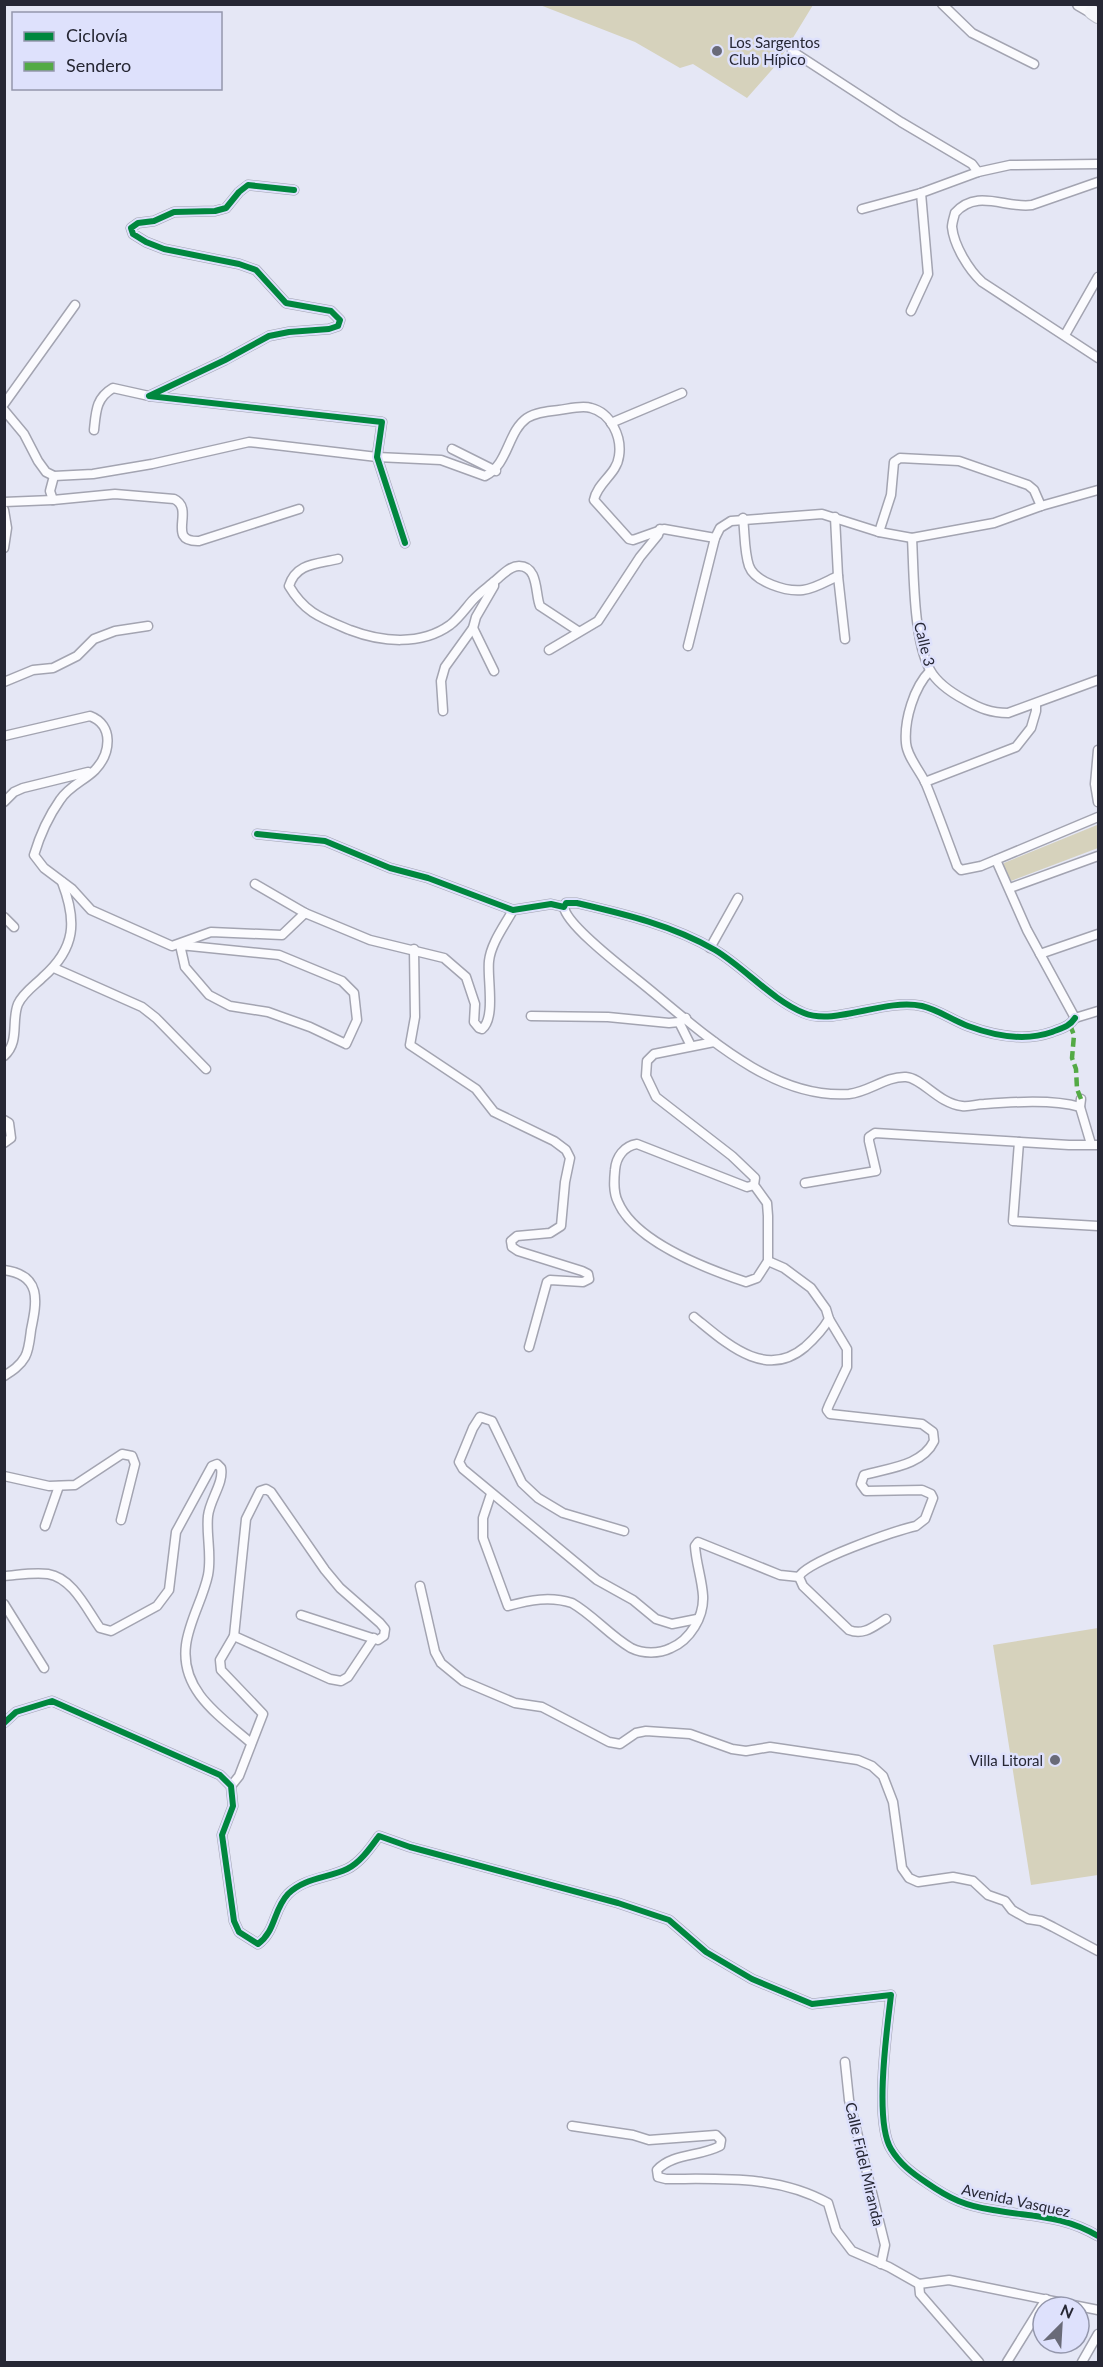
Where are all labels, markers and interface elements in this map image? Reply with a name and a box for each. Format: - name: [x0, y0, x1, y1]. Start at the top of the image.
- legend: [12, 12, 222, 90]
- text: Ciclovía: [66, 24, 128, 46]
- place label: Los Sargentos Club Hípico: [729, 33, 820, 68]
- marker: Los Sargentos Club Hípico: [710, 44, 724, 58]
- text: Sendero: [66, 54, 131, 76]
- street label: Calle 3: [911, 620, 939, 668]
- place label: Villa Litoral: [969, 1751, 1043, 1769]
- marker: Villa Litoral: [1048, 1753, 1062, 1767]
- street label: Calle Fidel Miranda: [842, 2100, 888, 2228]
- street label: Avenida Vasquez: [960, 2180, 1072, 2220]
- north arrow: [1031, 2295, 1091, 2355]
- text: N: [1058, 2300, 1077, 2322]

